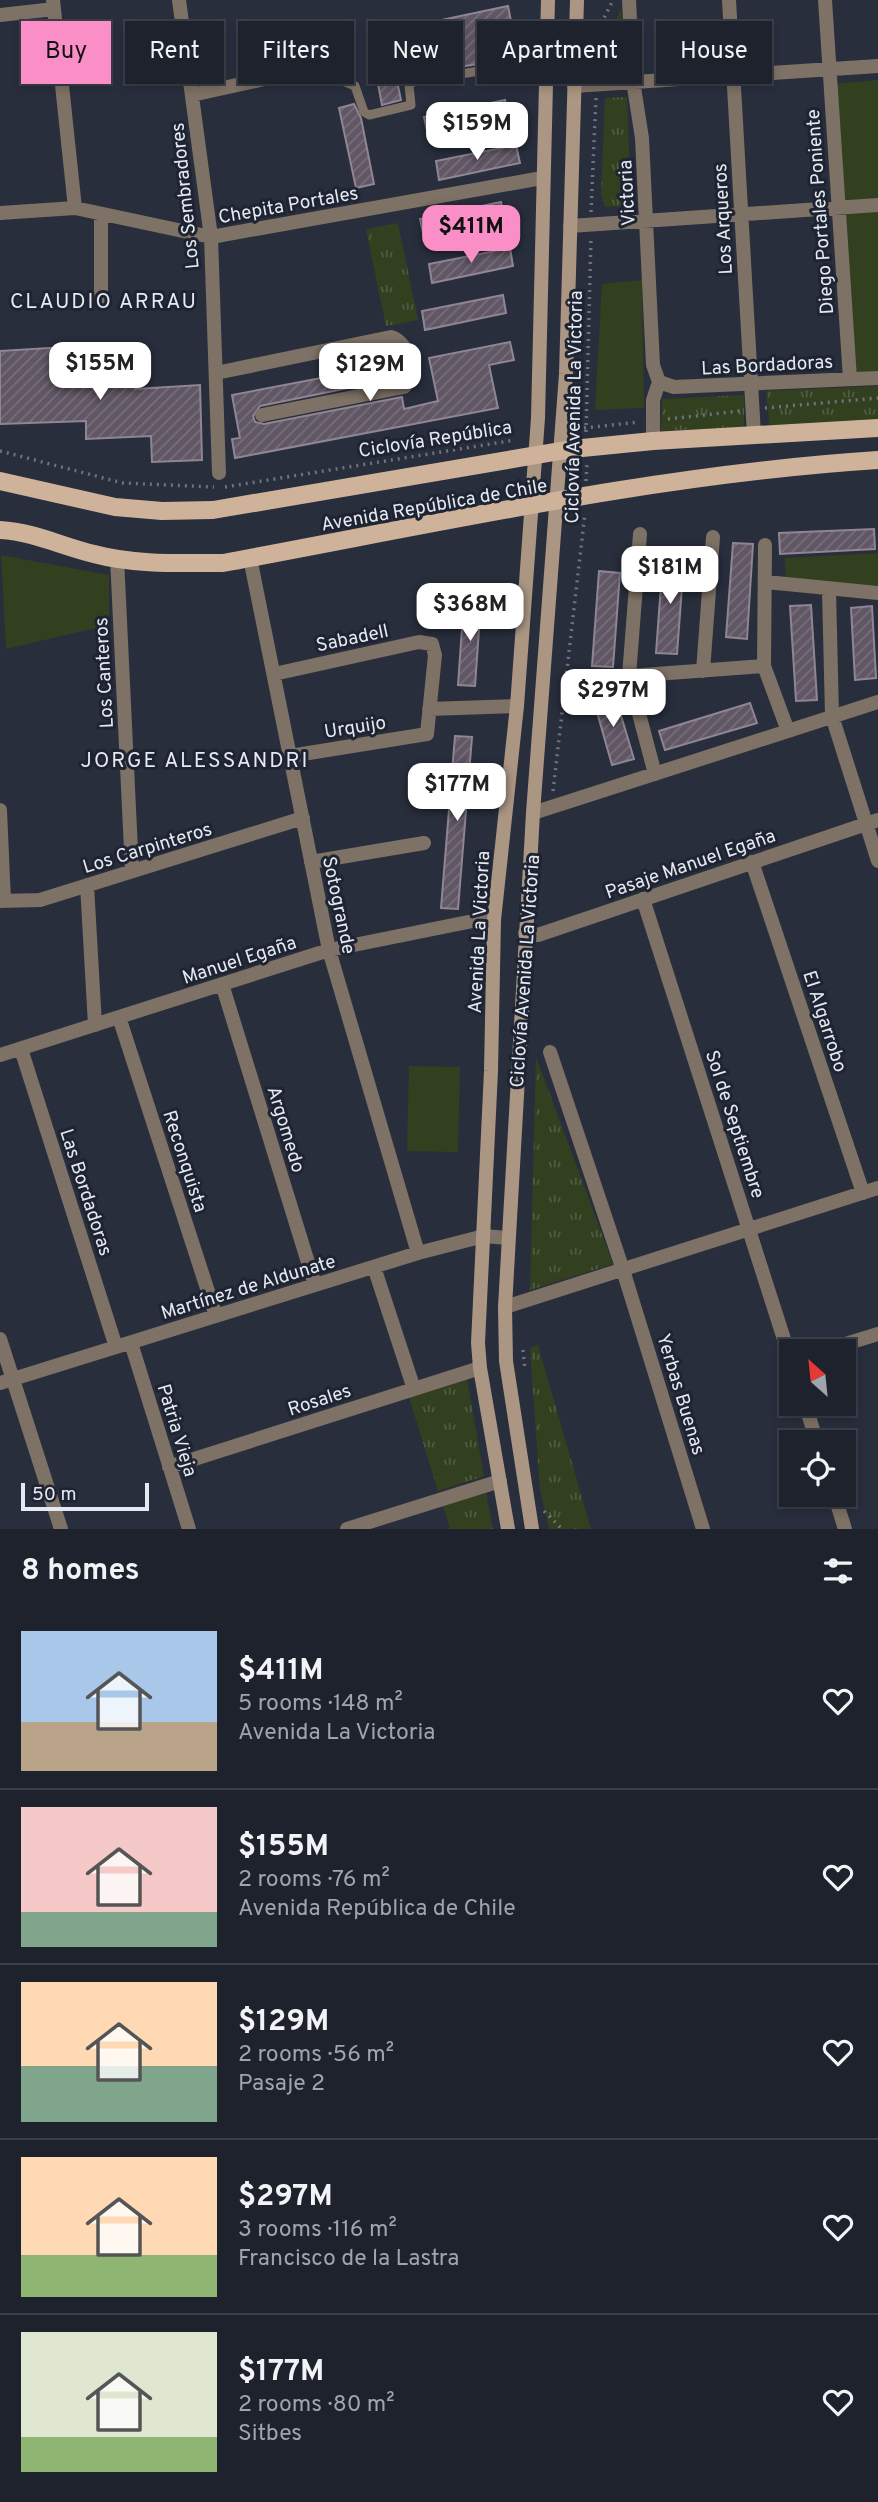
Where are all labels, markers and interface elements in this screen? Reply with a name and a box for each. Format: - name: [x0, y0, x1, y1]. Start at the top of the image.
- chip: Buy: [21, 21, 111, 84]
- chip: Rent: [125, 21, 224, 84]
- chip: Filters: [238, 21, 354, 84]
- chip: New: [368, 21, 463, 84]
- chip: Apartment: [477, 21, 642, 84]
- chip: House: [656, 21, 772, 84]
- pin: $159M: [428, 102, 526, 162]
- street label: Diego Portales Poniente: [802, 108, 840, 315]
- text: $159M: [442, 110, 512, 139]
- street label: Los Sembradores: [166, 122, 206, 270]
- street label: Victoria: [614, 159, 642, 227]
- street label: Los Arqueros: [709, 163, 739, 275]
- street label: Chepita Portales: [216, 182, 360, 230]
- pin: $411M: [422, 205, 520, 265]
- text: $411M: [438, 213, 504, 242]
- district label: CLAUDIO ARRAU: [10, 289, 198, 316]
- street label: Ciclovía Avenida La Victoria: [561, 290, 589, 524]
- pin: $155M: [51, 342, 149, 402]
- pin: $129M: [321, 344, 419, 403]
- text: $155M: [65, 350, 135, 379]
- text: $129M: [335, 351, 405, 380]
- street label: Las Bordadoras: [701, 351, 834, 381]
- street label: Ciclovía República: [357, 416, 514, 464]
- street label: Avenida República de Chile: [319, 474, 549, 538]
- pin: $181M: [621, 546, 719, 606]
- text: $181M: [637, 554, 703, 583]
- pin: $368M: [421, 584, 519, 643]
- text: $368M: [433, 591, 507, 620]
- street label: Los Canteros: [90, 617, 120, 729]
- street label: Sabadell: [314, 620, 391, 658]
- pin: $297M: [564, 670, 662, 729]
- text: $297M: [577, 677, 649, 706]
- street label: Urquijo: [323, 711, 388, 745]
- district label: JORGE ALESSANDRI: [81, 748, 309, 775]
- pin: $177M: [408, 764, 506, 823]
- text: $177M: [424, 771, 490, 800]
- street label: Los Carpinteros: [80, 818, 215, 880]
- street label: Pasaje Manuel Egaña: [602, 824, 779, 905]
- street label: Avenida La Victoria: [464, 850, 496, 1014]
- street label: Sotogrande: [316, 854, 360, 956]
- street label: Ciclovía Avenida La Victoria: [506, 854, 546, 1088]
- street label: Manuel Egaña: [180, 931, 300, 991]
- street label: El Algarrobo: [796, 968, 852, 1075]
- street label: Sol de Septiembre: [699, 1048, 769, 1202]
- street label: Argomedo: [261, 1083, 310, 1176]
- street label: Reconquista: [156, 1108, 212, 1216]
- street label: Las Bordadoras: [53, 1126, 117, 1259]
- street label: Martínez de Aldunate: [158, 1250, 339, 1326]
- street label: Yerbas Buenas: [650, 1331, 710, 1458]
- north arrow: [779, 1339, 856, 1416]
- map controls: [779, 1339, 856, 1507]
- street label: Rosales: [285, 1379, 354, 1422]
- street label: Patria Vieja: [151, 1381, 202, 1480]
- button: locate: [779, 1430, 856, 1507]
- scale bar: [21, 1480, 149, 1512]
- text: 50 m: [32, 1483, 77, 1507]
- icon: filters: [819, 1552, 857, 1590]
- text: 8 homes: [21, 1553, 140, 1590]
- text: $411M: [238, 1653, 324, 1690]
- icon: home: [77, 1659, 161, 1743]
- icon: heart: [819, 1682, 857, 1720]
- text: 5 rooms · 148 m²: [238, 1690, 403, 1719]
- text: Avenida La Victoria: [238, 1719, 435, 1748]
- text: $155M: [238, 1829, 329, 1866]
- icon: home: [77, 1835, 161, 1919]
- icon: heart: [819, 1858, 857, 1896]
- text: 2 rooms · 76 m²: [238, 1866, 390, 1895]
- text: Avenida República de Chile: [238, 1895, 516, 1924]
- text: $129M: [238, 2004, 329, 2041]
- icon: home: [77, 2010, 161, 2094]
- icon: heart: [819, 2033, 857, 2071]
- text: 2 rooms · 56 m²: [238, 2041, 394, 2070]
- text: Pasaje 2: [238, 2070, 325, 2099]
- text: $297M: [238, 2179, 333, 2216]
- icon: home: [77, 2185, 161, 2269]
- icon: heart: [819, 2208, 857, 2246]
- text: 3 rooms · 116 m²: [238, 2216, 397, 2245]
- text: Francisco de la Lastra: [238, 2245, 459, 2274]
- text: $177M: [238, 2354, 324, 2391]
- icon: home: [77, 2360, 161, 2444]
- icon: heart: [819, 2383, 857, 2421]
- text: 2 rooms · 80 m²: [238, 2391, 395, 2420]
- text: Sitbes: [238, 2420, 302, 2449]

